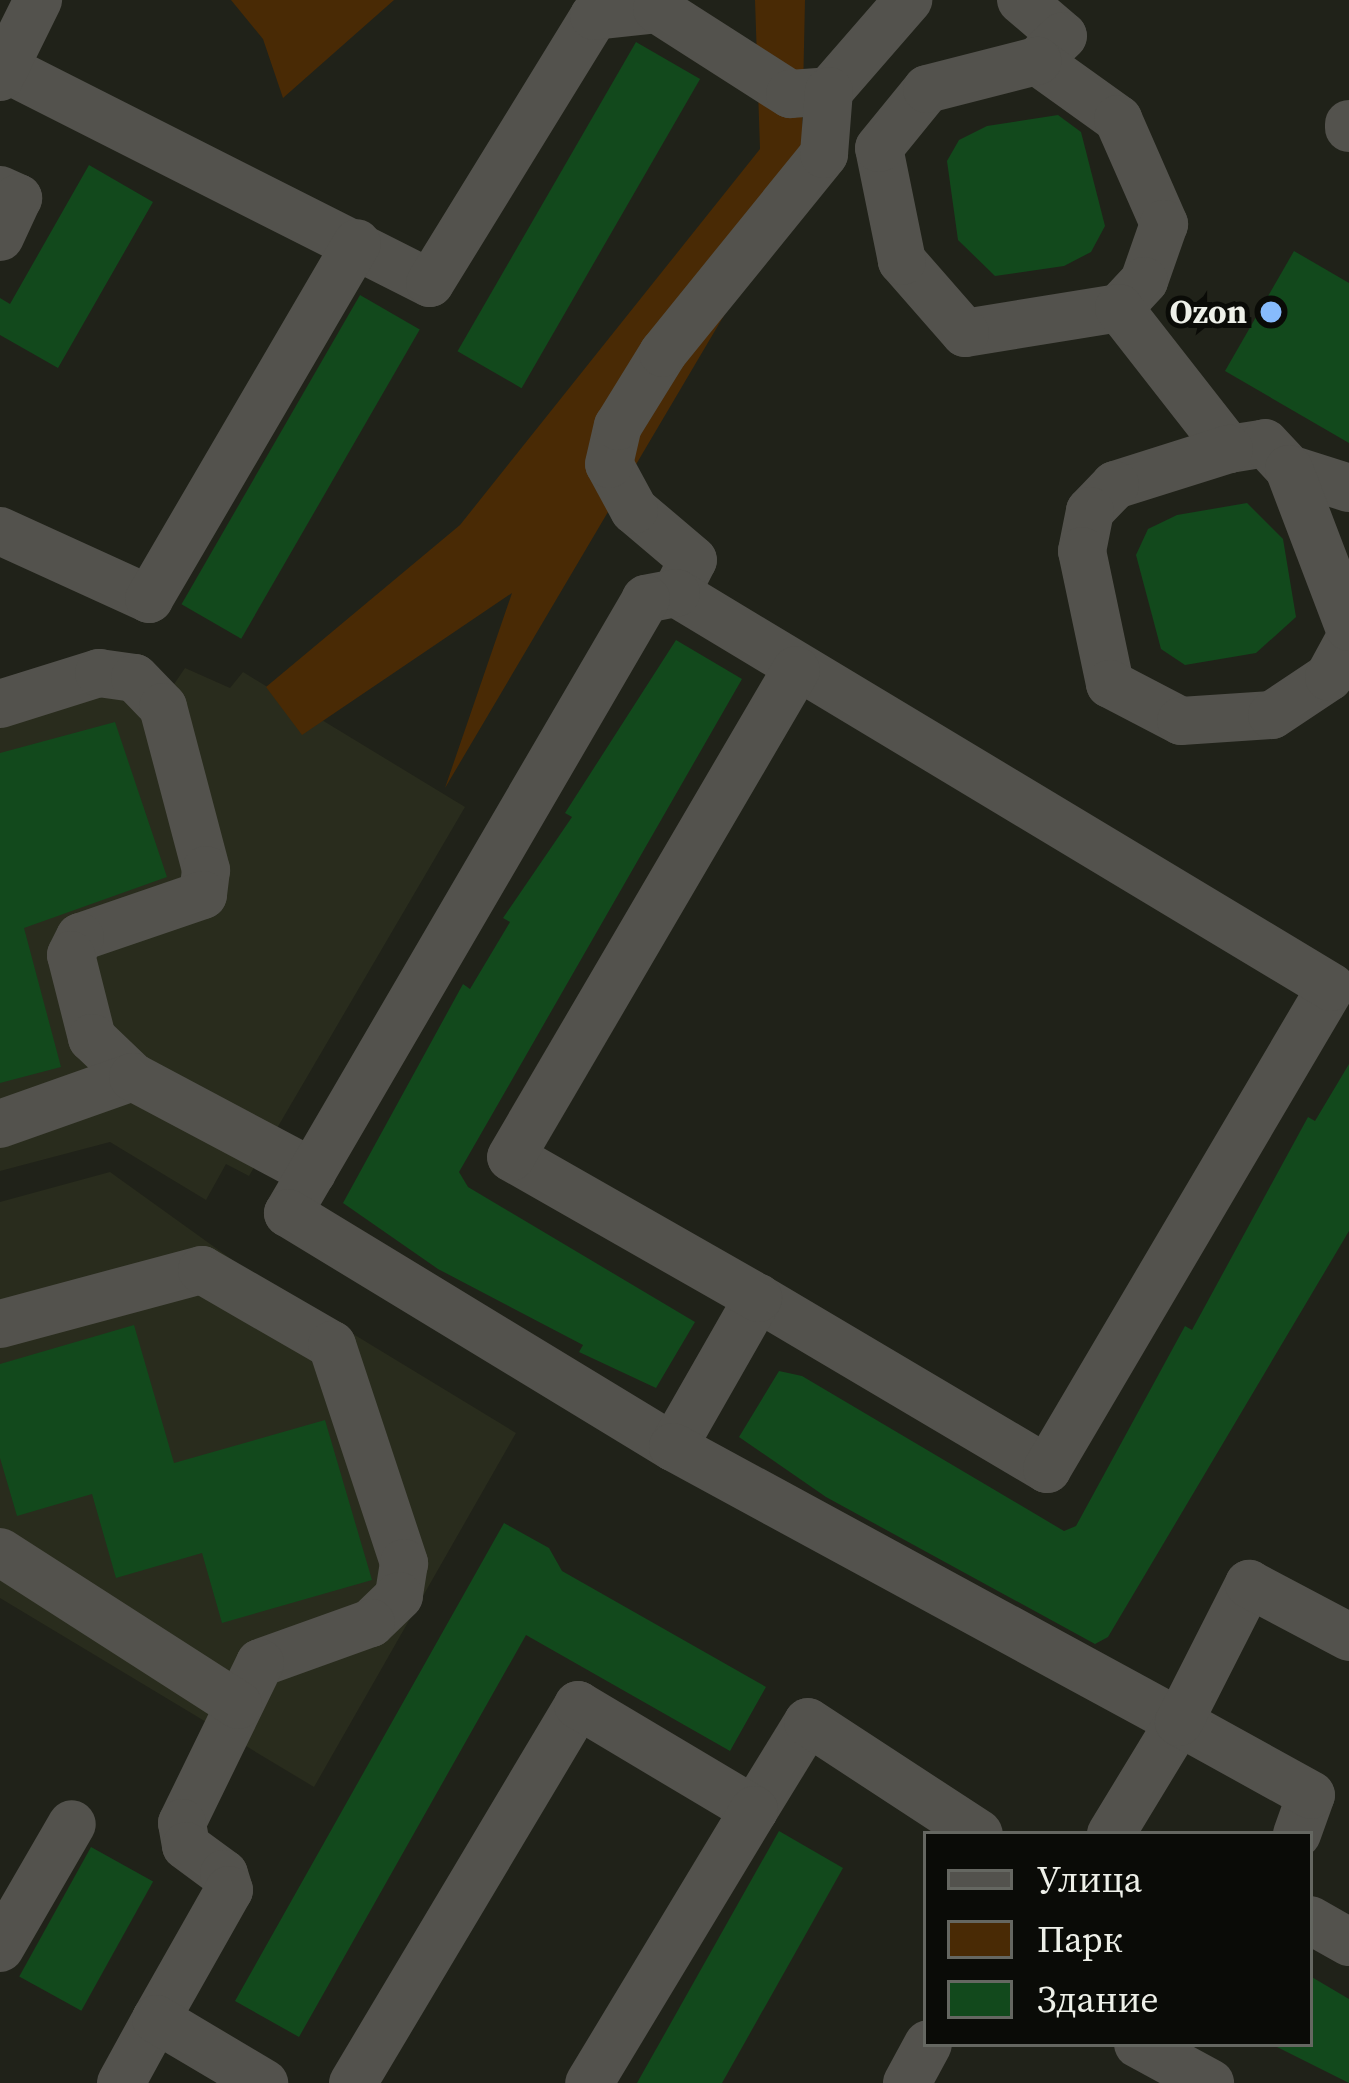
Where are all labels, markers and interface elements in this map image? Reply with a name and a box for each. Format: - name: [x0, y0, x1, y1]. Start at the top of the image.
- place label: Ozon: [1170, 292, 1247, 332]
- marker: Ozon: [1258, 299, 1284, 325]
- legend: [923, 1831, 1313, 2047]
- text: Улица: [1037, 1855, 1142, 1904]
- text: Парк: [1037, 1915, 1123, 1964]
- text: Здание: [1037, 1975, 1159, 2024]

